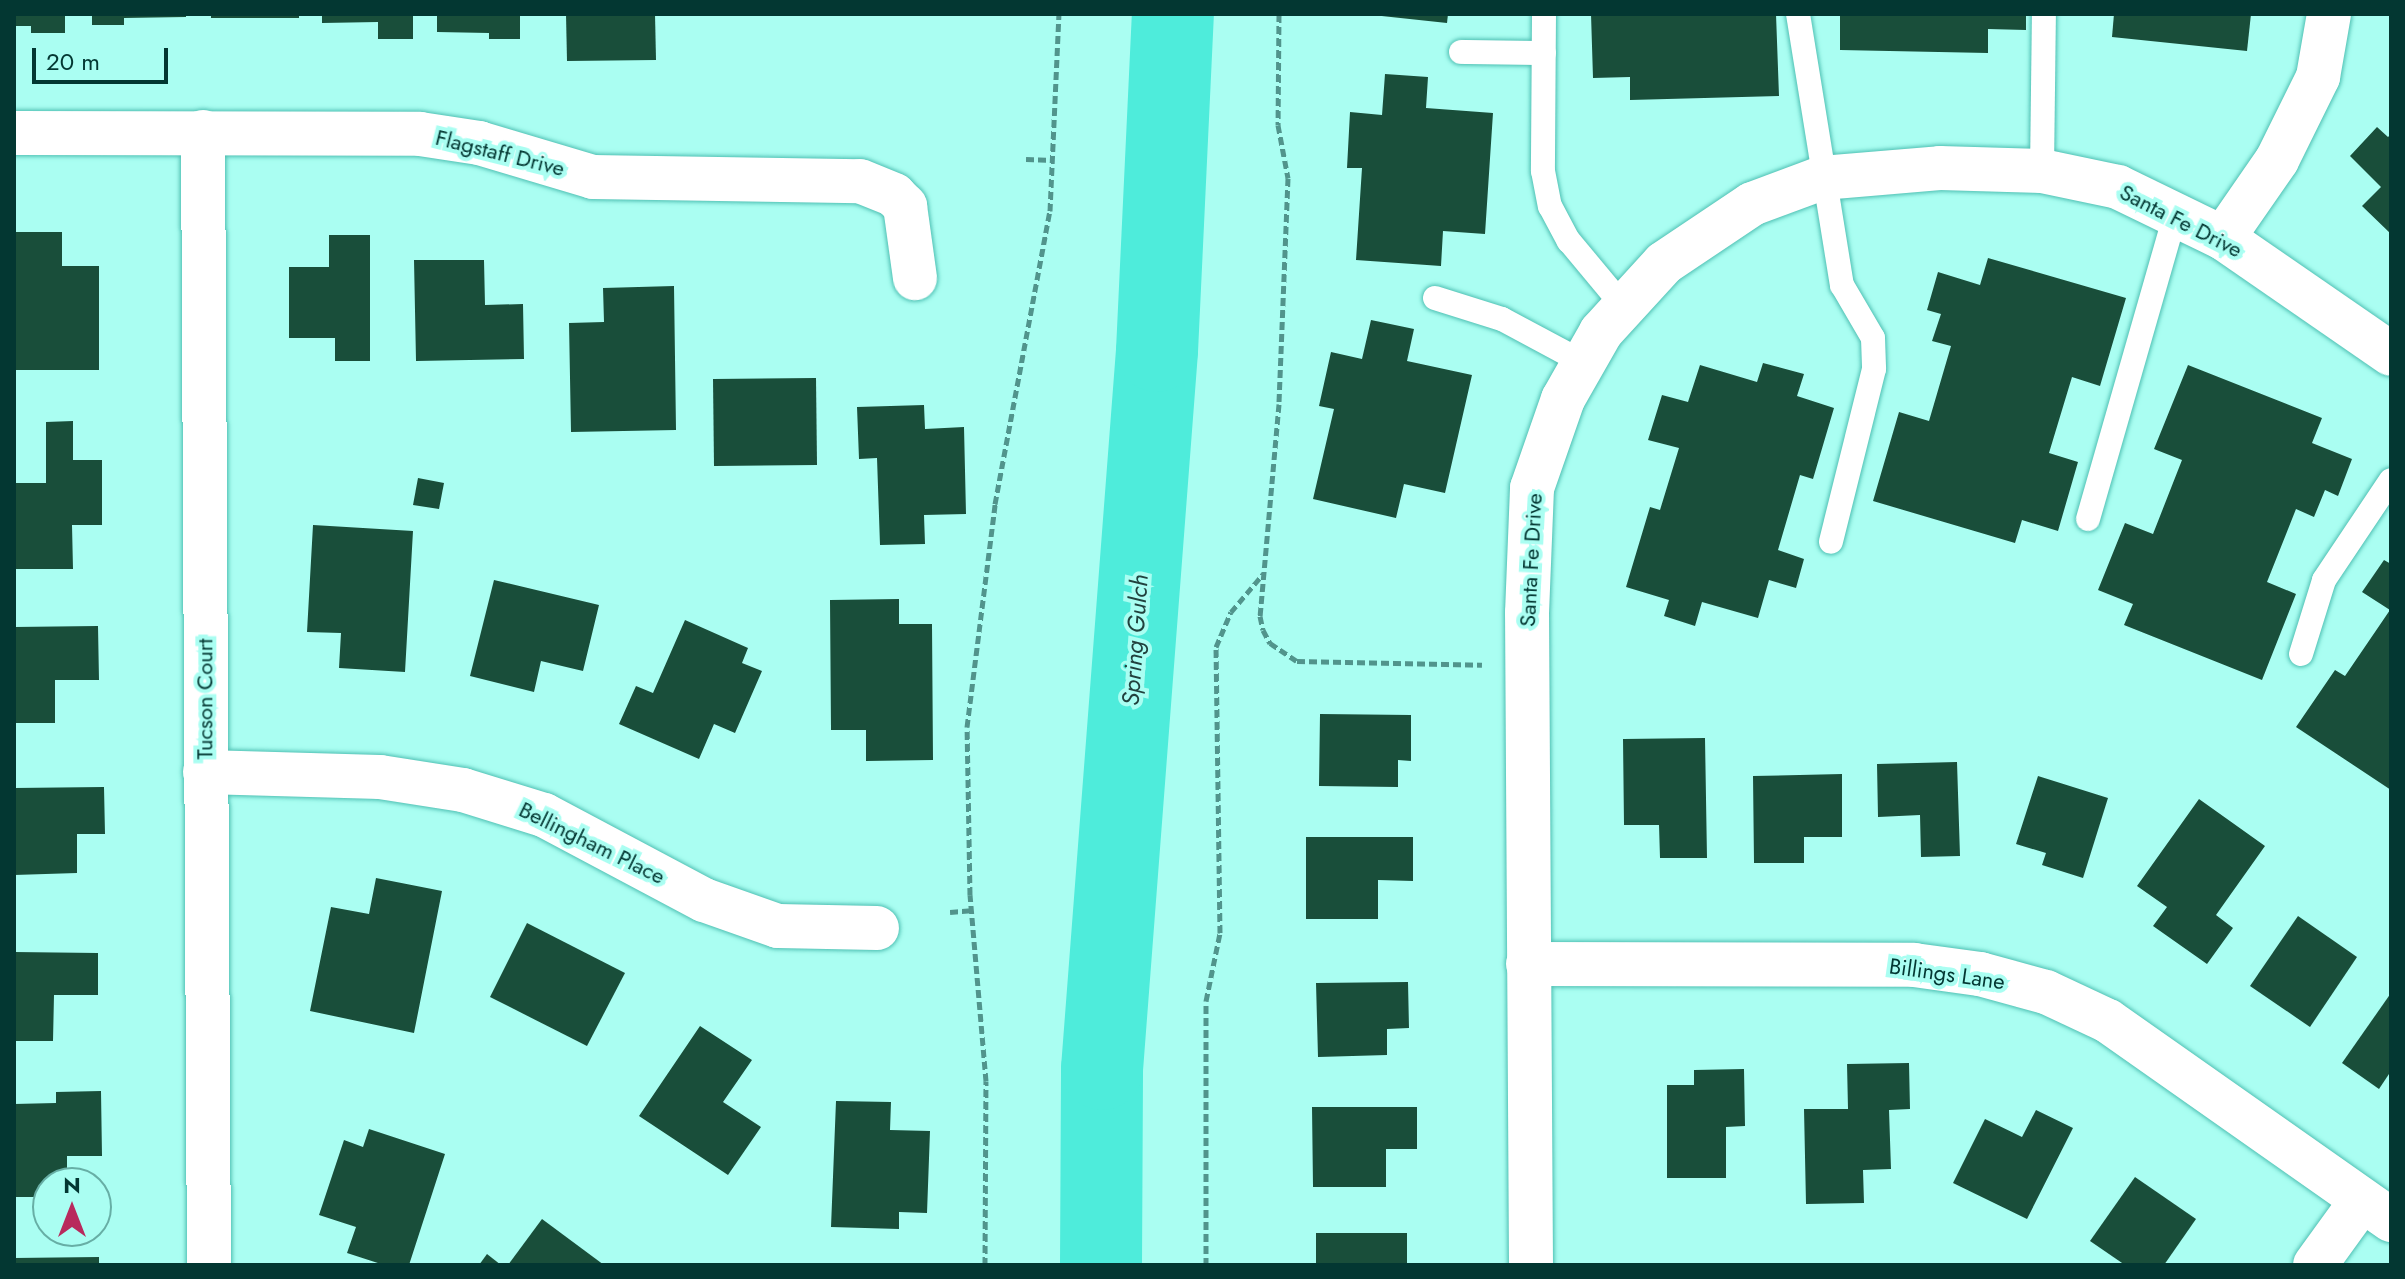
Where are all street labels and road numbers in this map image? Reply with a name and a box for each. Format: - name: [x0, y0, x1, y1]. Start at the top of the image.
- street label: Flagstaff Drive: [433, 124, 567, 182]
- street label: Santa Fe Drive: [2115, 179, 2247, 263]
- street label: Santa Fe Drive: [1514, 492, 1548, 628]
- street label: Tucson Court: [192, 638, 218, 760]
- street label: Bellingham Place: [515, 796, 669, 890]
- street label: Billings Lane: [1887, 953, 2007, 995]

